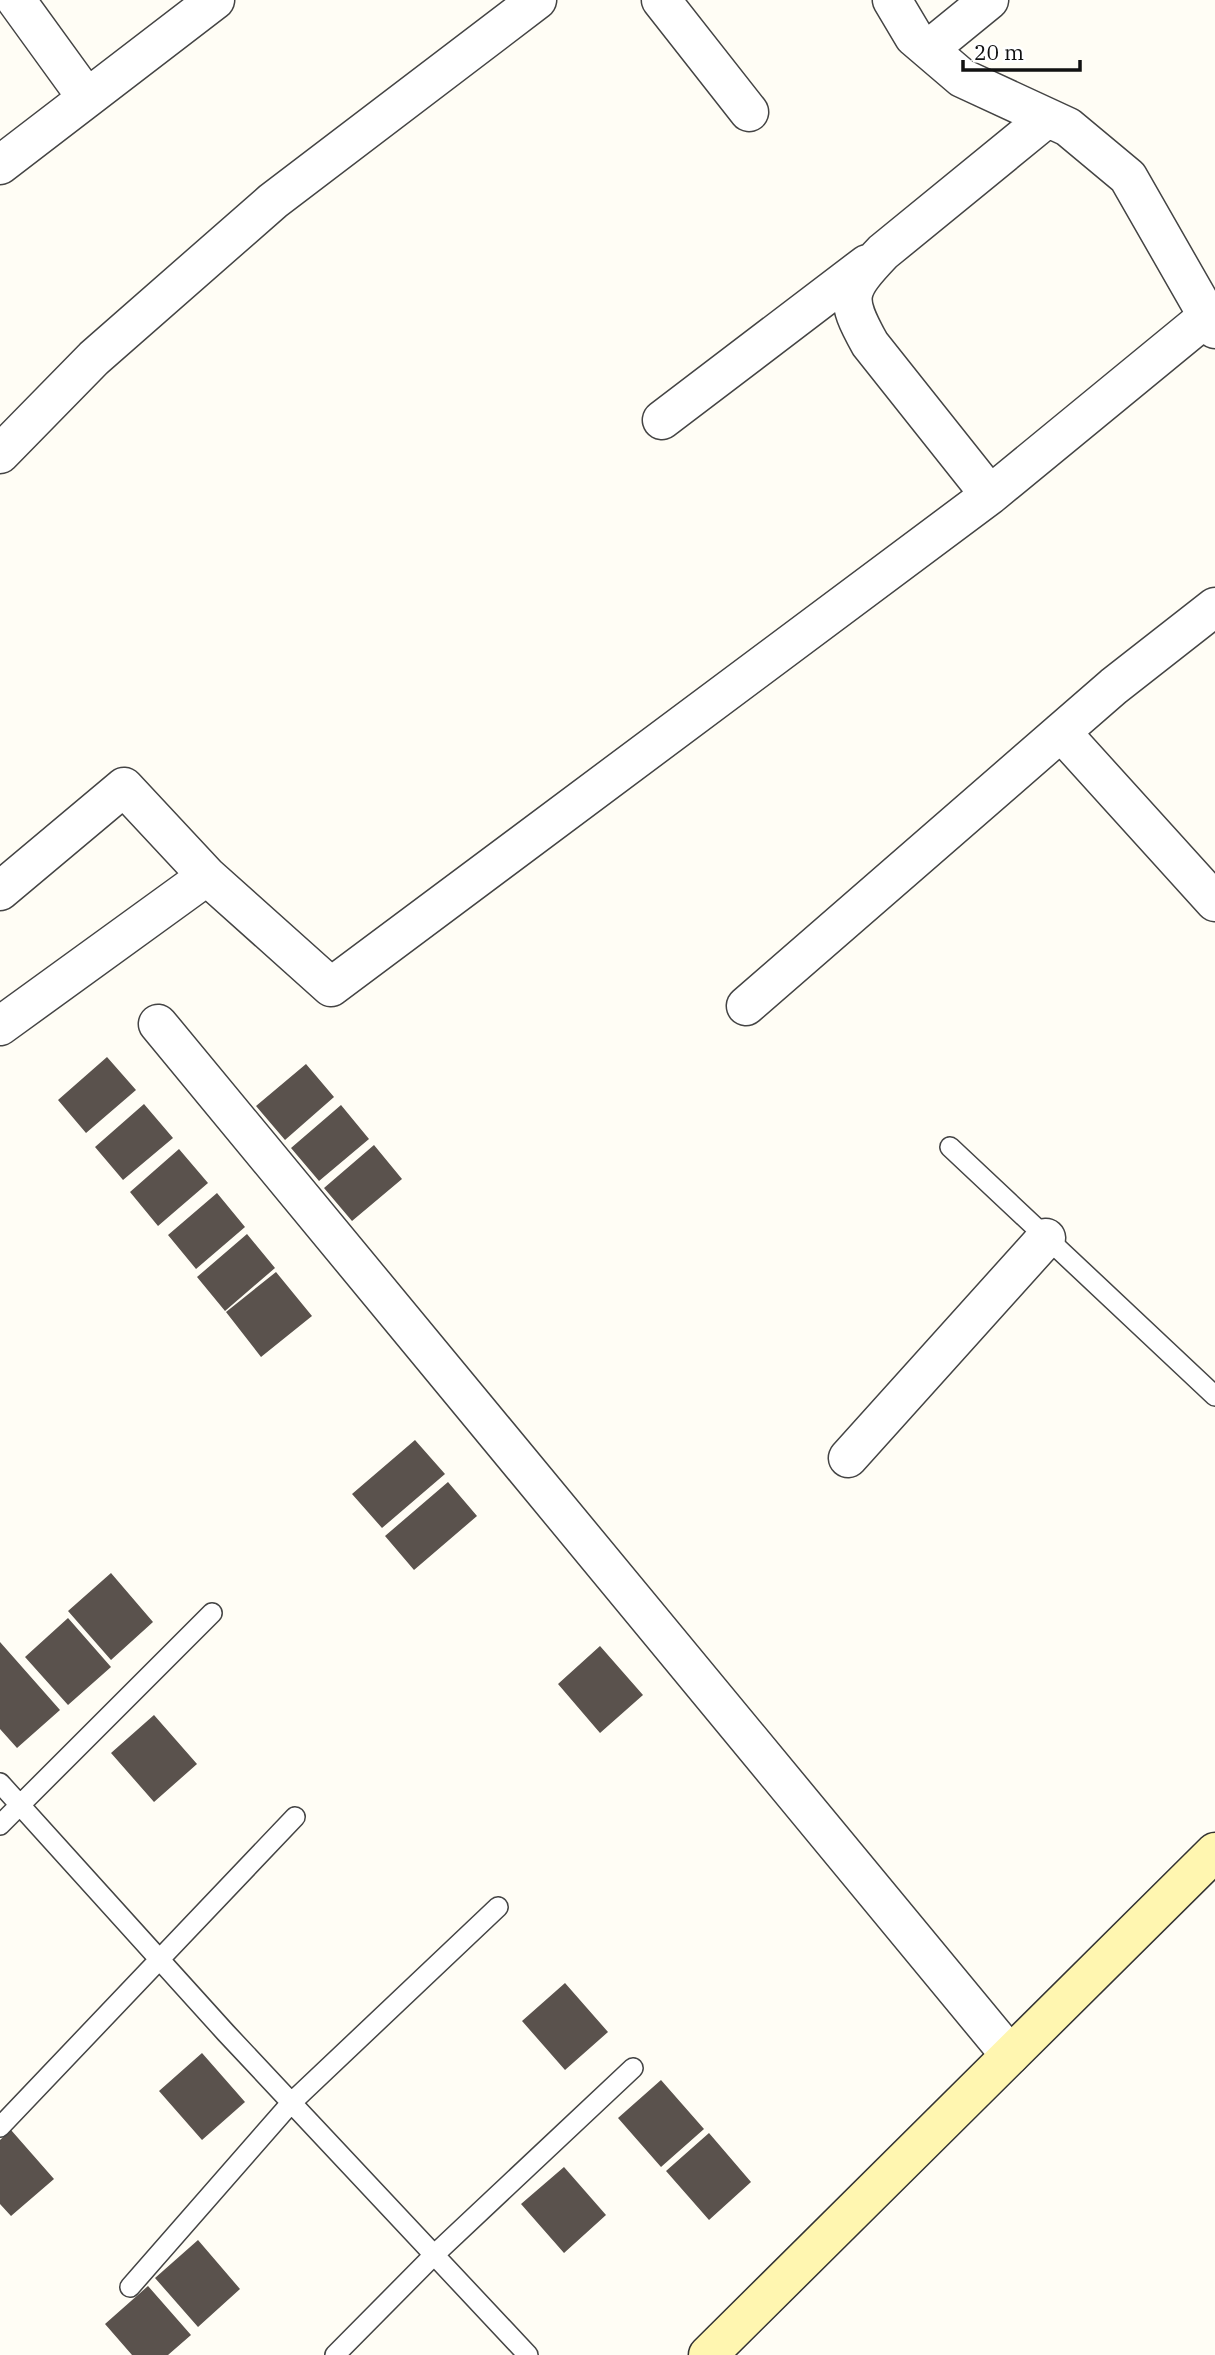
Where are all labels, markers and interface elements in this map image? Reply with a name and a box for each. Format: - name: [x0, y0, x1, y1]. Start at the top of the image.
- scale bar: [963, 28, 1080, 72]
- text: 20 m: [974, 38, 1024, 66]

